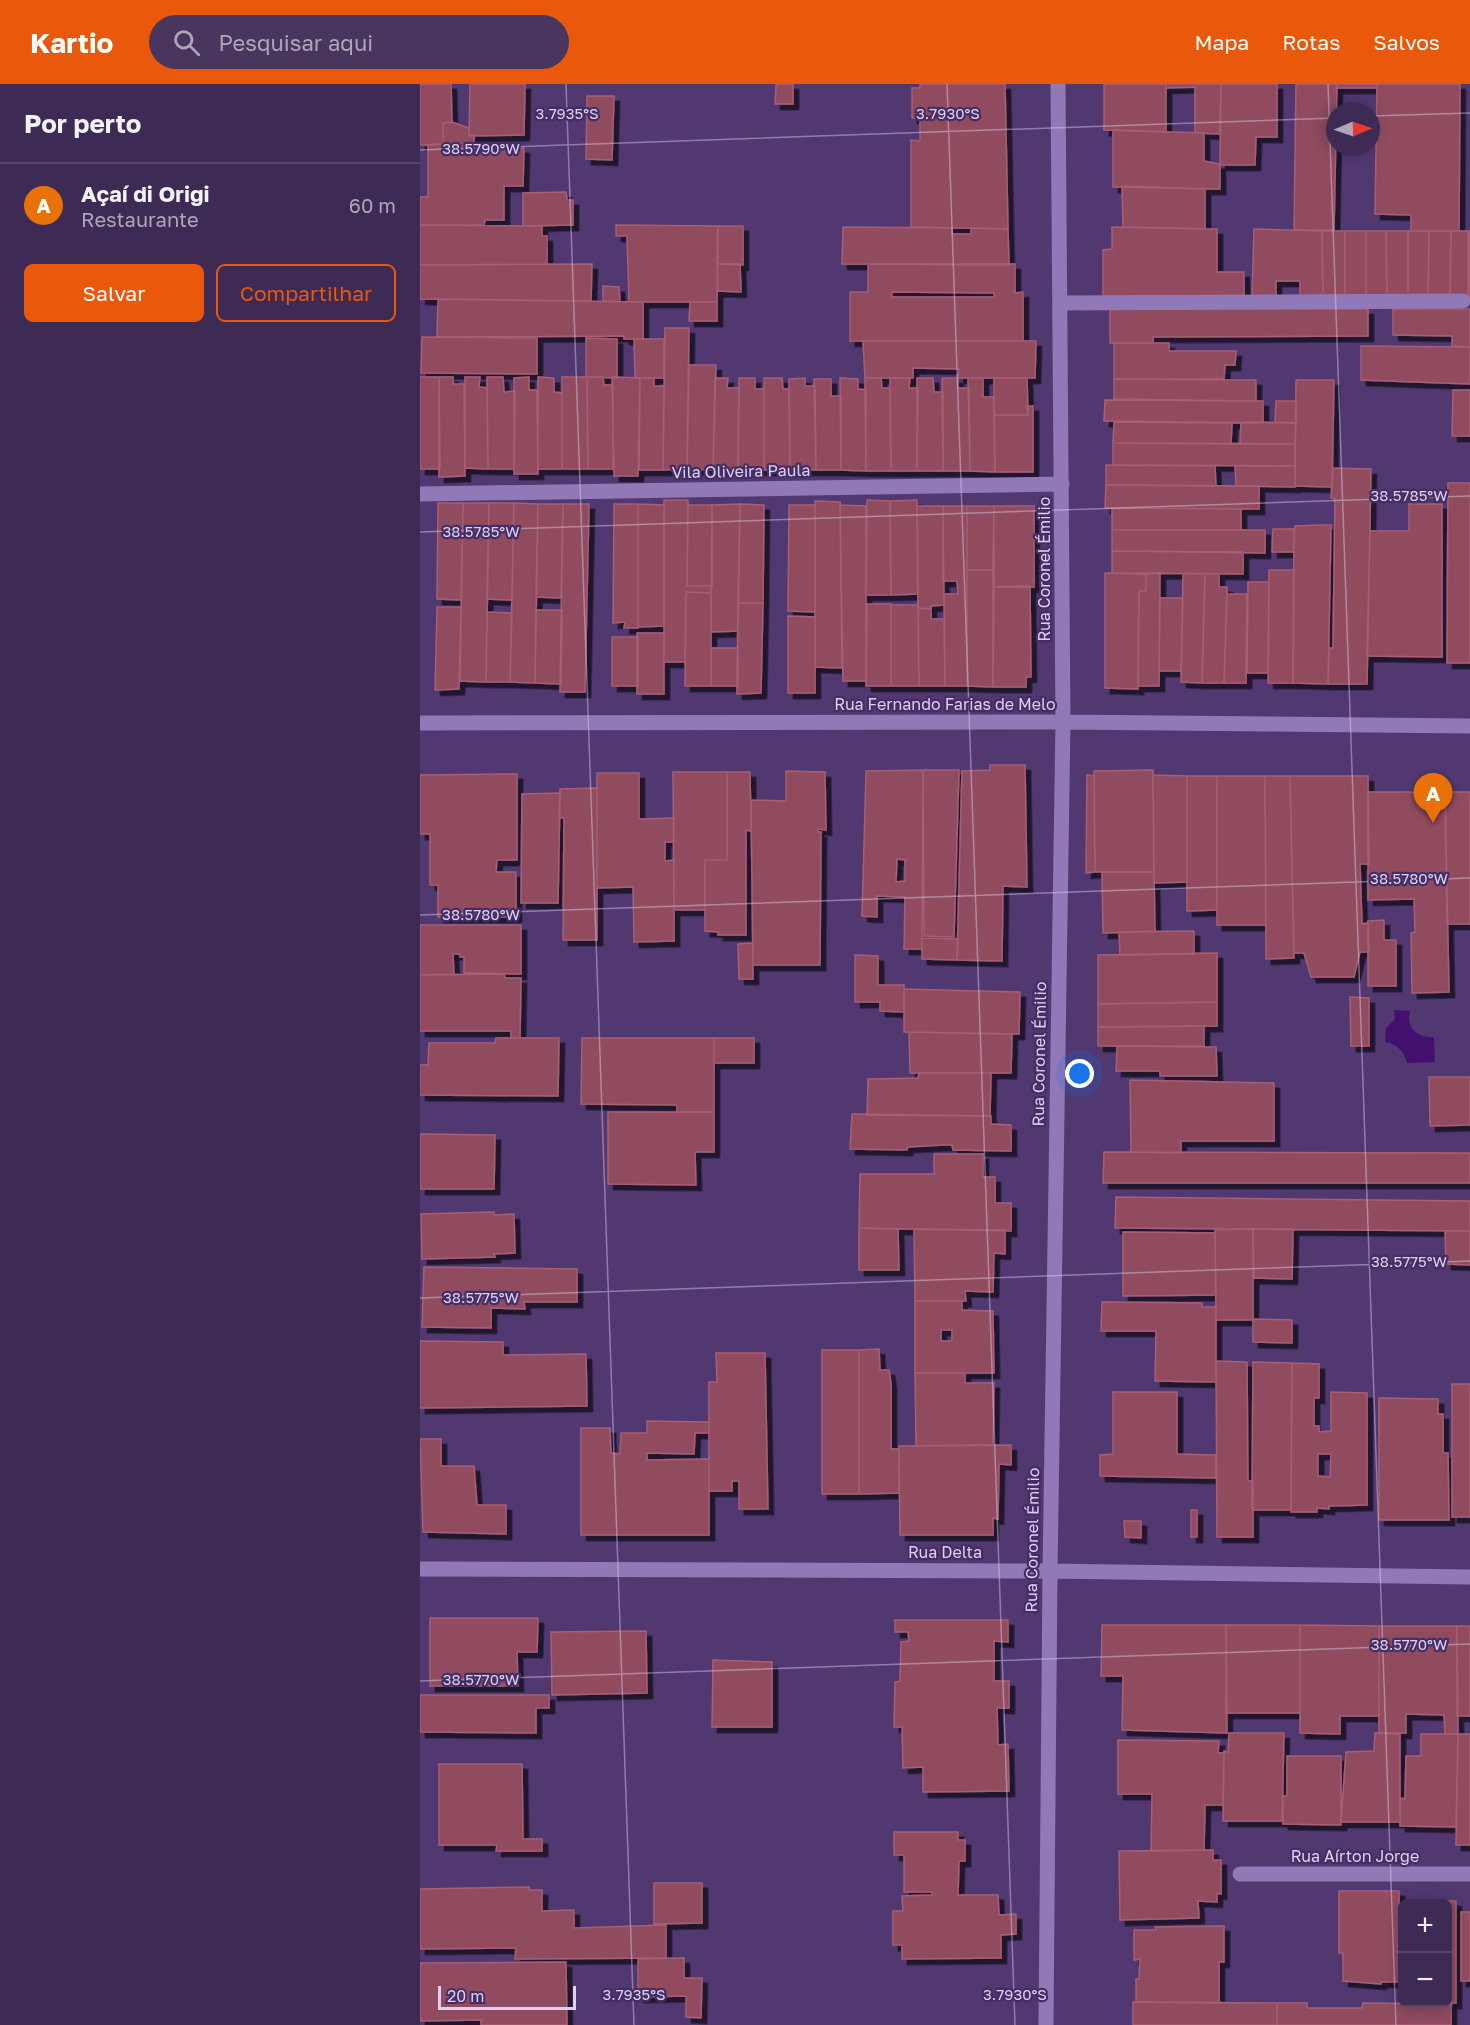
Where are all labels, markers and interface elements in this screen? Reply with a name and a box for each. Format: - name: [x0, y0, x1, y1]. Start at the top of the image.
- search box: [149, 15, 569, 69]
- text: Kartio: [30, 26, 113, 59]
- icon: search: [170, 26, 203, 59]
- text: Pesquisar aqui: [218, 29, 373, 56]
- text: Mapa: [1195, 29, 1249, 55]
- text: Rotas: [1282, 29, 1340, 55]
- text: Salvos: [1373, 29, 1440, 55]
- north arrow: [1326, 102, 1380, 156]
- text: 3.7935°S: [535, 104, 599, 122]
- text: 3.7930°S: [916, 104, 980, 122]
- text: Por perto: [24, 108, 141, 139]
- text: 38.5790°W: [442, 139, 520, 157]
- text: Açaí di Origi: [81, 180, 210, 207]
- text: A: [36, 193, 51, 217]
- text: 60 m: [349, 193, 396, 217]
- text: Restaurante: [81, 207, 199, 231]
- button: Salvar: [24, 264, 204, 322]
- button: Compartilhar: [216, 264, 396, 322]
- street label: Vila Oliveira Paula: [671, 460, 811, 482]
- text: 38.5785°W: [1370, 486, 1448, 504]
- street label: Rua Coronel Émilio: [1034, 497, 1054, 641]
- text: 38.5785°W: [442, 522, 520, 540]
- street label: Rua Fernando Farias de Melo: [834, 694, 1056, 714]
- pin: A: [1414, 774, 1452, 823]
- text: 38.5780°W: [1370, 869, 1448, 887]
- text: 38.5780°W: [442, 905, 520, 923]
- street label: Rua Coronel Émilio: [1028, 981, 1050, 1127]
- your location: [1065, 1059, 1094, 1088]
- text: 38.5775°W: [1371, 1252, 1447, 1270]
- text: 38.5775°W: [443, 1288, 519, 1306]
- street label: Rua Coronel Émilio: [1021, 1467, 1043, 1613]
- street label: Rua Delta: [908, 1542, 982, 1562]
- text: 38.5770°W: [1371, 1635, 1447, 1653]
- text: 38.5770°W: [443, 1670, 519, 1688]
- street label: Rua Aírton Jorge: [1291, 1846, 1419, 1866]
- map controls: [1398, 1899, 1452, 2007]
- button: +: [1398, 1899, 1452, 1953]
- button: −: [1398, 1953, 1452, 2007]
- scale bar: [438, 1983, 576, 2010]
- text: 3.7935°S: [602, 1985, 666, 2003]
- text: 3.7930°S: [983, 1985, 1047, 2003]
- text: 20 m: [447, 1986, 484, 2006]

